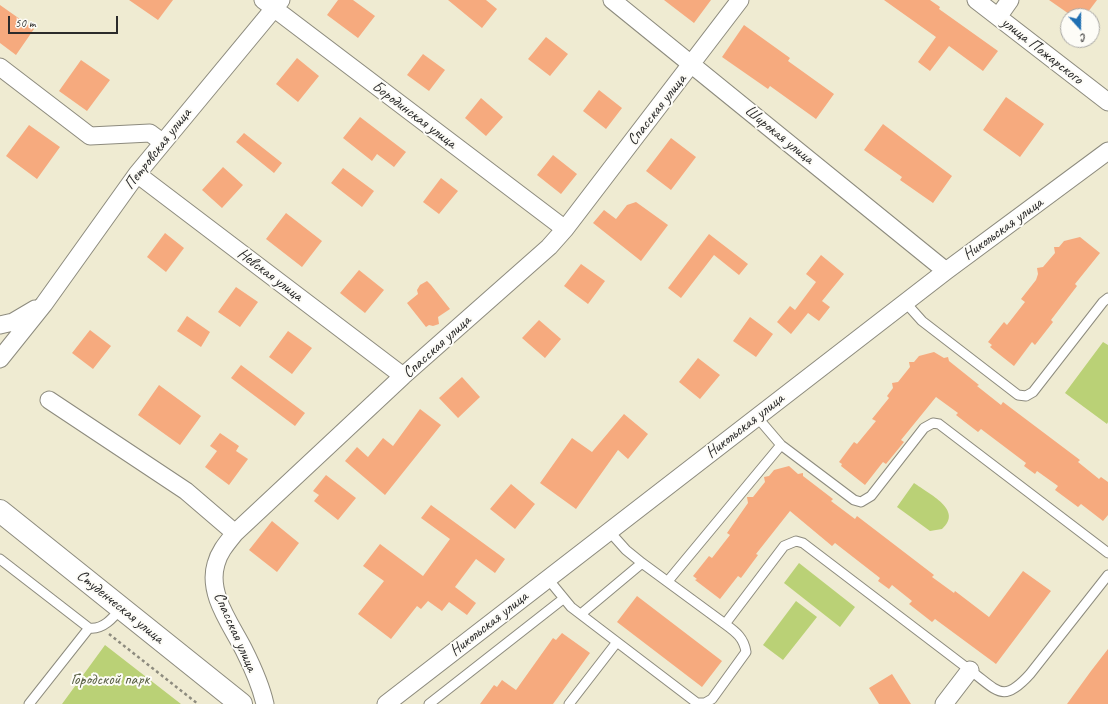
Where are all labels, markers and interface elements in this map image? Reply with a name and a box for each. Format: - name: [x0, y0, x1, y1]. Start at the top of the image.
- scale bar: [10, 8, 120, 34]
- north arrow: [1060, 8, 1100, 48]
- street label: улица Пожарского: [997, 13, 1087, 89]
- text: 50 m: [15, 15, 35, 31]
- text: С: [1079, 31, 1089, 46]
- street label: Спасская улица: [623, 71, 691, 149]
- street label: Бородинская улица: [368, 77, 460, 153]
- street label: Широкая улица: [741, 101, 817, 169]
- street label: Петровская улица: [120, 104, 196, 194]
- street label: Никольская улица: [959, 194, 1047, 264]
- street label: Невская улица: [233, 244, 307, 306]
- street label: Спасская улица: [399, 311, 475, 383]
- street label: Никольская улица: [702, 389, 788, 463]
- street label: Студенческая улица: [72, 566, 168, 648]
- street label: Никольская улица: [446, 587, 532, 661]
- street label: Спасская улица: [209, 589, 261, 675]
- park label: Городской парк: [71, 670, 149, 690]

